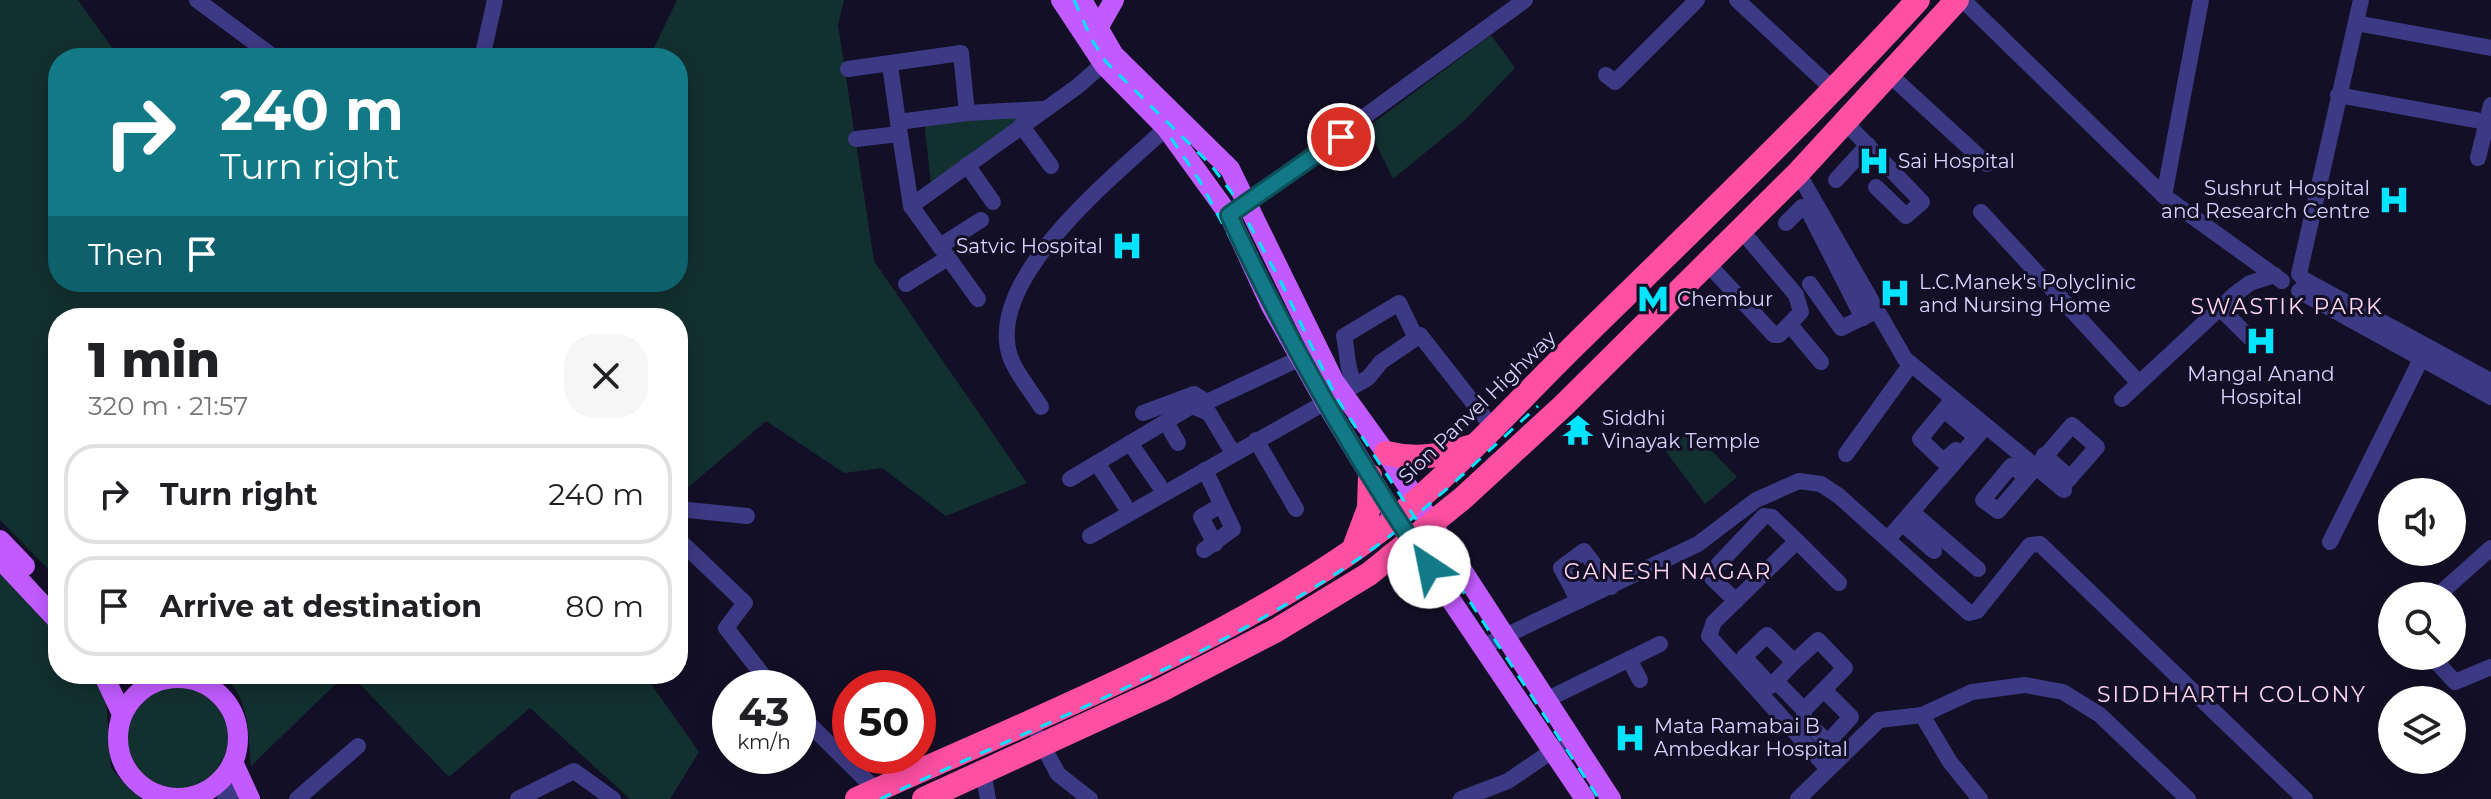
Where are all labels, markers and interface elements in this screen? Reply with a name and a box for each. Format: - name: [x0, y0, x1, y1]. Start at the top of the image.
- text: 240 m: [220, 76, 404, 144]
- icon: right: [88, 80, 192, 184]
- pin: [1307, 103, 1375, 171]
- icon: arrive: [1319, 115, 1363, 159]
- text: Turn right: [220, 144, 400, 188]
- hospital icon: Sai Hospital: [1857, 144, 1891, 178]
- place label: Sai Hospital: [1898, 149, 2015, 173]
- place label: Sushrut Hospital and Research Centre: [2161, 176, 2370, 223]
- hospital icon: Sushrut Hospital and Research Centre: [2377, 183, 2411, 217]
- hospital icon: Satvic Hospital: [1110, 229, 1144, 263]
- icon: arrive: [180, 232, 224, 276]
- place label: Satvic Hospital: [956, 234, 1103, 258]
- text: Then: [88, 236, 164, 273]
- place label: L.C.Manek's Polyclinic and Nursing Home: [1919, 270, 2136, 317]
- hospital icon: L.C.Manek's Polyclinic and Nursing Home: [1878, 276, 1912, 310]
- metro station icon: Chembur: [1636, 282, 1670, 316]
- place label: Chembur: [1677, 287, 1773, 311]
- district label: SWASTIK PARK: [2190, 293, 2384, 320]
- hospital icon: Mangal Anand Hospital: [2244, 324, 2278, 358]
- street label: Sion Panvel Highway: [1393, 325, 1561, 488]
- text: 1 min: [88, 331, 220, 389]
- button: close: [564, 334, 648, 418]
- place label: Mangal Anand Hospital: [2187, 362, 2335, 409]
- text: 320 m · 21:57: [88, 390, 248, 422]
- place label: Siddhi Vinayak Temple: [1602, 406, 1760, 453]
- temple icon: Siddhi Vinayak Temple: [1561, 413, 1595, 447]
- icon: right: [92, 472, 136, 516]
- text: Turn right: [160, 476, 317, 513]
- text: 240 m: [548, 476, 644, 513]
- map controls: [2378, 478, 2466, 774]
- button: sound: [2378, 478, 2466, 566]
- position arrow: [1387, 525, 1471, 609]
- district label: GANESH NAGAR: [1564, 558, 1772, 585]
- button: search: [2378, 582, 2466, 670]
- icon: arrive: [92, 584, 136, 628]
- text: Arrive at destination: [160, 588, 482, 625]
- text: 80 m: [565, 588, 644, 625]
- speed limit sign: 50: [832, 670, 936, 774]
- district label: SIDDHARTH COLONY: [2097, 681, 2367, 708]
- button: layers: [2378, 686, 2466, 774]
- text: 43: [739, 687, 789, 736]
- place label: Mata Ramabai B Ambedkar Hospital: [1654, 714, 1848, 761]
- hospital icon: Mata Ramabai B Ambedkar Hospital: [1613, 721, 1647, 755]
- text: km/h: [737, 730, 791, 754]

